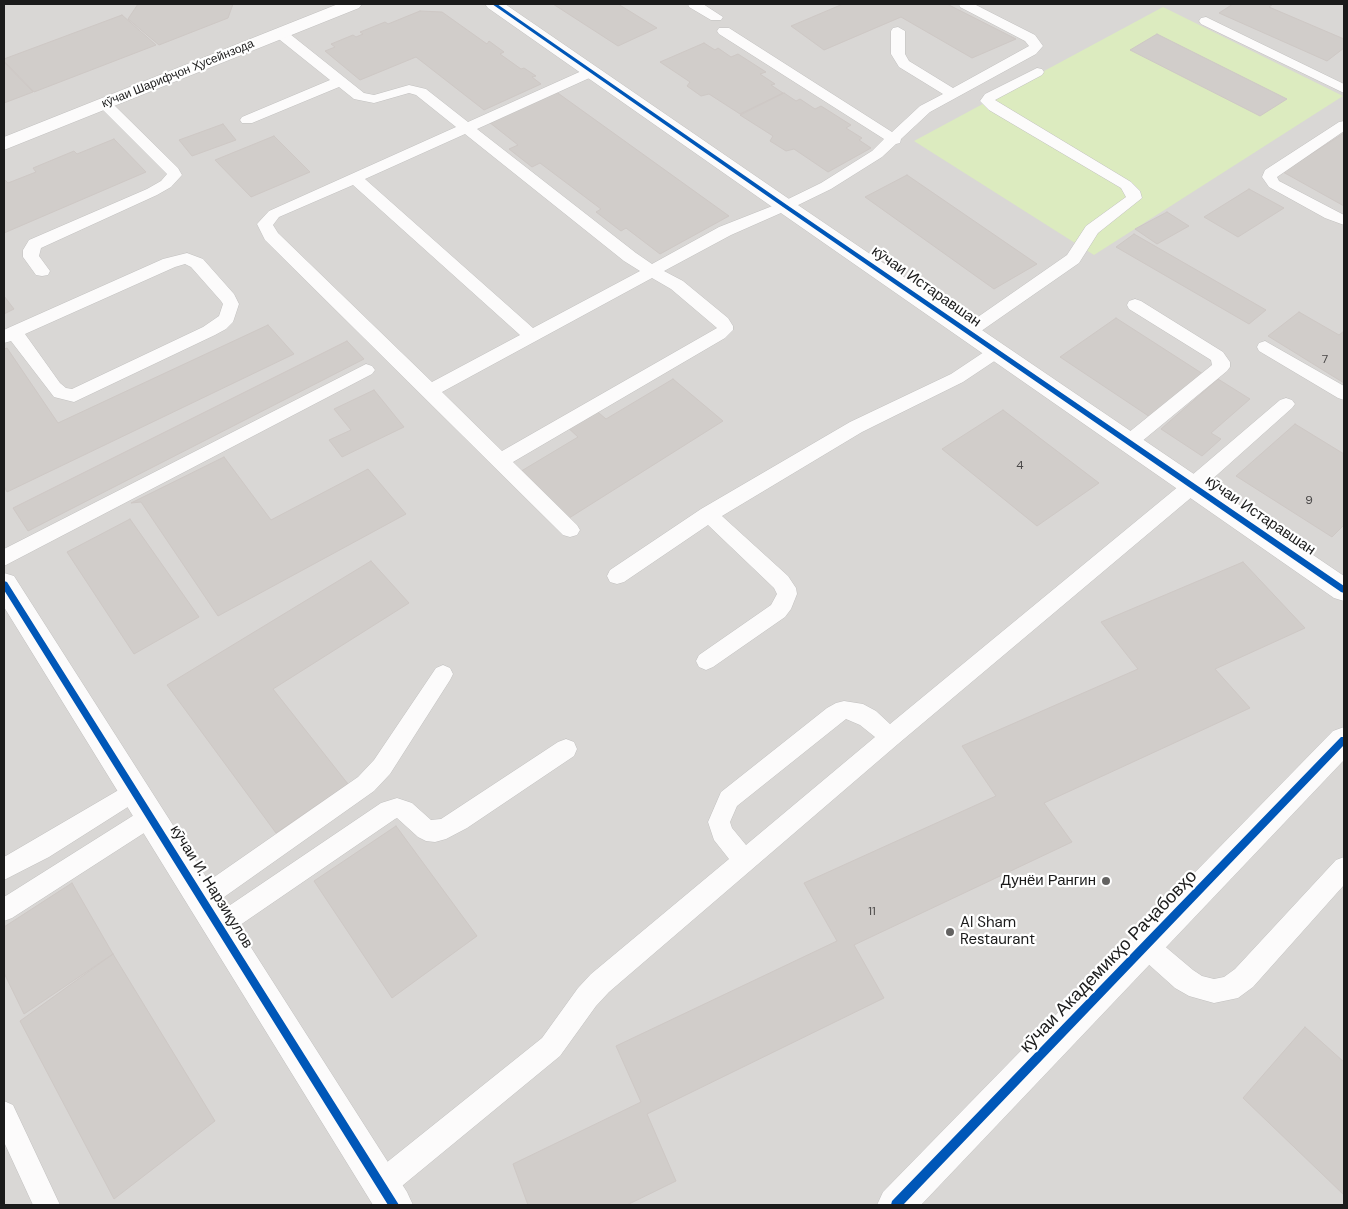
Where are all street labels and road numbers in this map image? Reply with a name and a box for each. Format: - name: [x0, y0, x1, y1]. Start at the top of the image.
- street label: кӯчаи Шарифҷон Ҳусейнзода: [100, 37, 256, 111]
- street label: кӯчаи Истаравшан: [868, 243, 984, 331]
- street label: кӯчаи Истаравшан: [1201, 472, 1319, 560]
- street label: кӯчаи И. Нарзиқулов: [166, 822, 256, 952]
- street label: кӯчаи Академикҳо Раҷабовҳо: [1016, 866, 1202, 1058]

